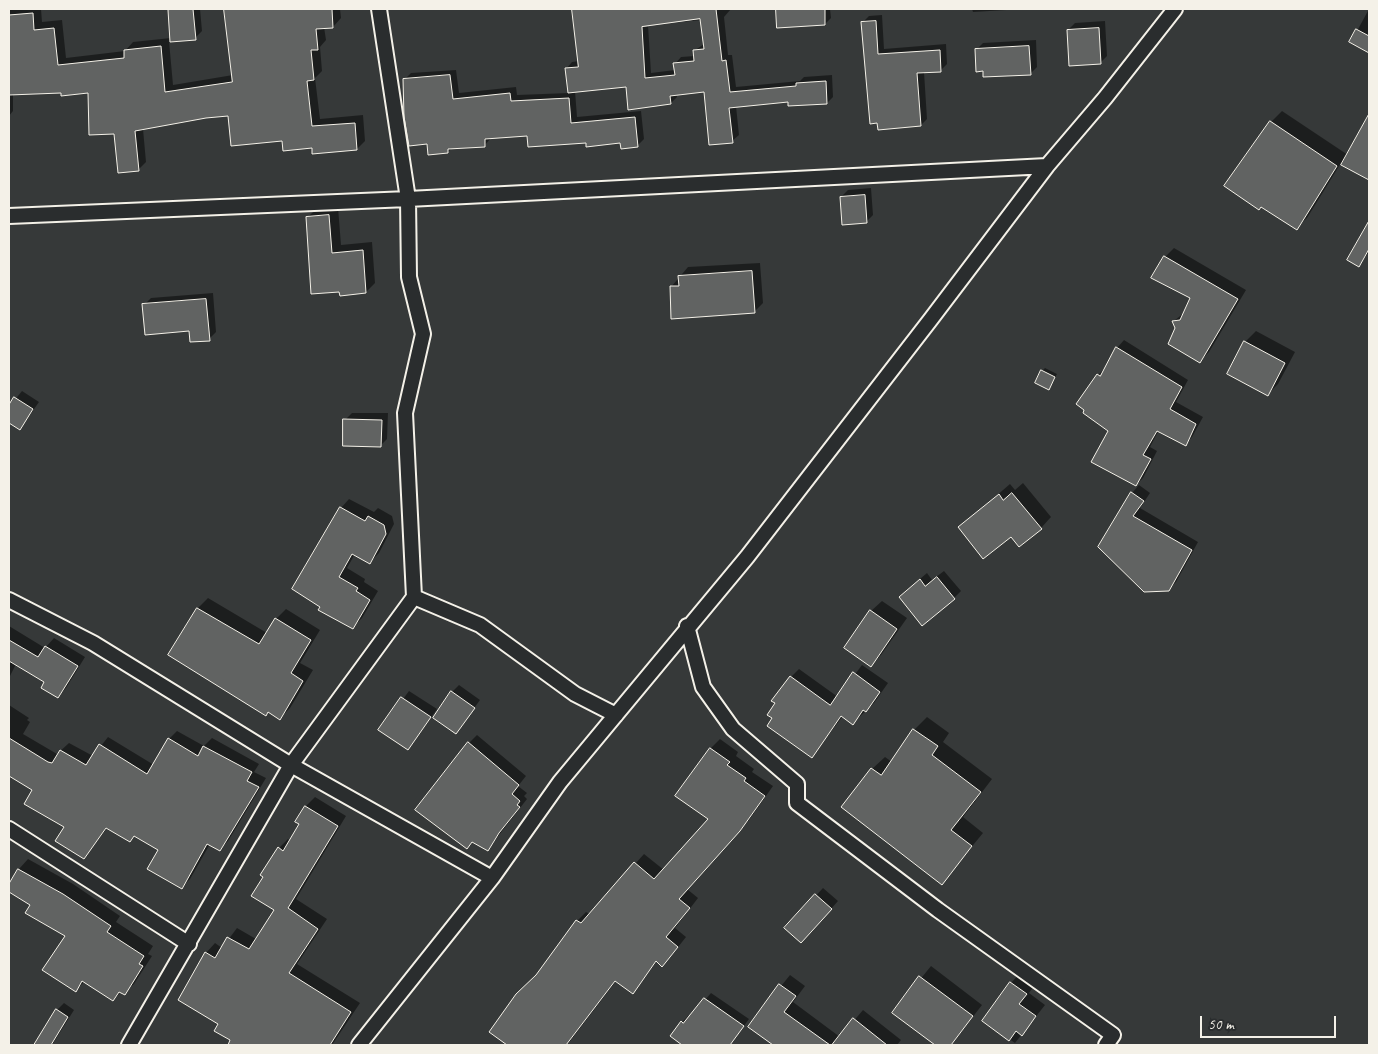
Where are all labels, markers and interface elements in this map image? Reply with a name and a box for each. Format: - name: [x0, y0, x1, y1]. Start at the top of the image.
- scale bar: [1203, 1006, 1339, 1038]
- text: 50 m: [1208, 1015, 1234, 1034]

